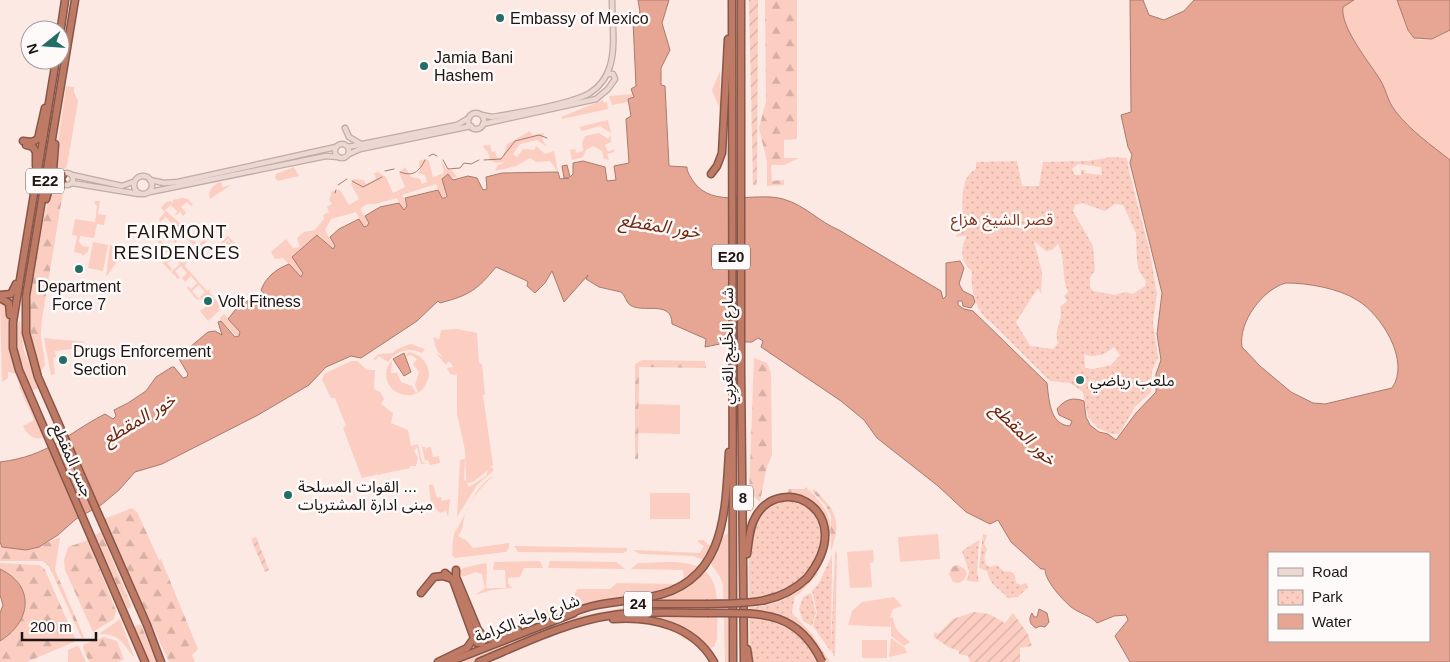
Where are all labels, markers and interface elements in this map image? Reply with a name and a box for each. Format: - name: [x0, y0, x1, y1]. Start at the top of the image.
- place label: Embassy of Mexico: [510, 10, 649, 27]
- marker: Embassy of Mexico: [494, 12, 506, 24]
- north arrow: [20, 20, 70, 70]
- text: N: [23, 42, 42, 56]
- place label: Jamia Bani Hashem: [434, 49, 513, 84]
- marker: Jamia Bani Hashem: [418, 60, 430, 72]
- road number: E22: [26, 168, 64, 194]
- water label: خور المقطع: [617, 210, 702, 246]
- park label: قصر الشيخ هزاع: [951, 211, 1053, 232]
- district label: FAIRMONT RESIDENCES: [113, 222, 241, 263]
- road number: E20: [712, 244, 750, 270]
- marker: Department Force 7: [73, 263, 85, 275]
- place label: Department Force 7: [37, 278, 121, 313]
- street label: شارع الخَلِيج العَربِي: [719, 287, 740, 405]
- place label: Volt Fitness: [218, 293, 301, 310]
- marker: Volt Fitness: [202, 295, 214, 307]
- place label: Drugs Enforcement Section: [73, 343, 211, 378]
- marker: Drugs Enforcement Section: [57, 354, 69, 366]
- place label: ملعب رياضي: [1090, 372, 1175, 393]
- marker: ملعب رياضي: [1074, 374, 1086, 386]
- water label: خور المقطع: [98, 389, 181, 452]
- water label: خور المقطع: [984, 398, 1060, 473]
- street label: جسر المقطع: [45, 421, 96, 501]
- place label: القوات المسلحة ... مبنى ادارة المشتريات: [298, 478, 433, 514]
- road number: 8: [733, 486, 753, 510]
- marker: القوات المسلحة ... مبنى ادارة المشتريات: [282, 489, 294, 501]
- legend: [1268, 552, 1430, 642]
- text: Road: [1312, 563, 1348, 580]
- text: Park: [1312, 588, 1343, 605]
- street label: شارع واحة الكرامة: [472, 592, 583, 649]
- road number: 24: [624, 592, 652, 616]
- scale bar: [22, 610, 96, 642]
- text: Water: [1312, 613, 1351, 630]
- text: 200 m: [30, 618, 72, 635]

